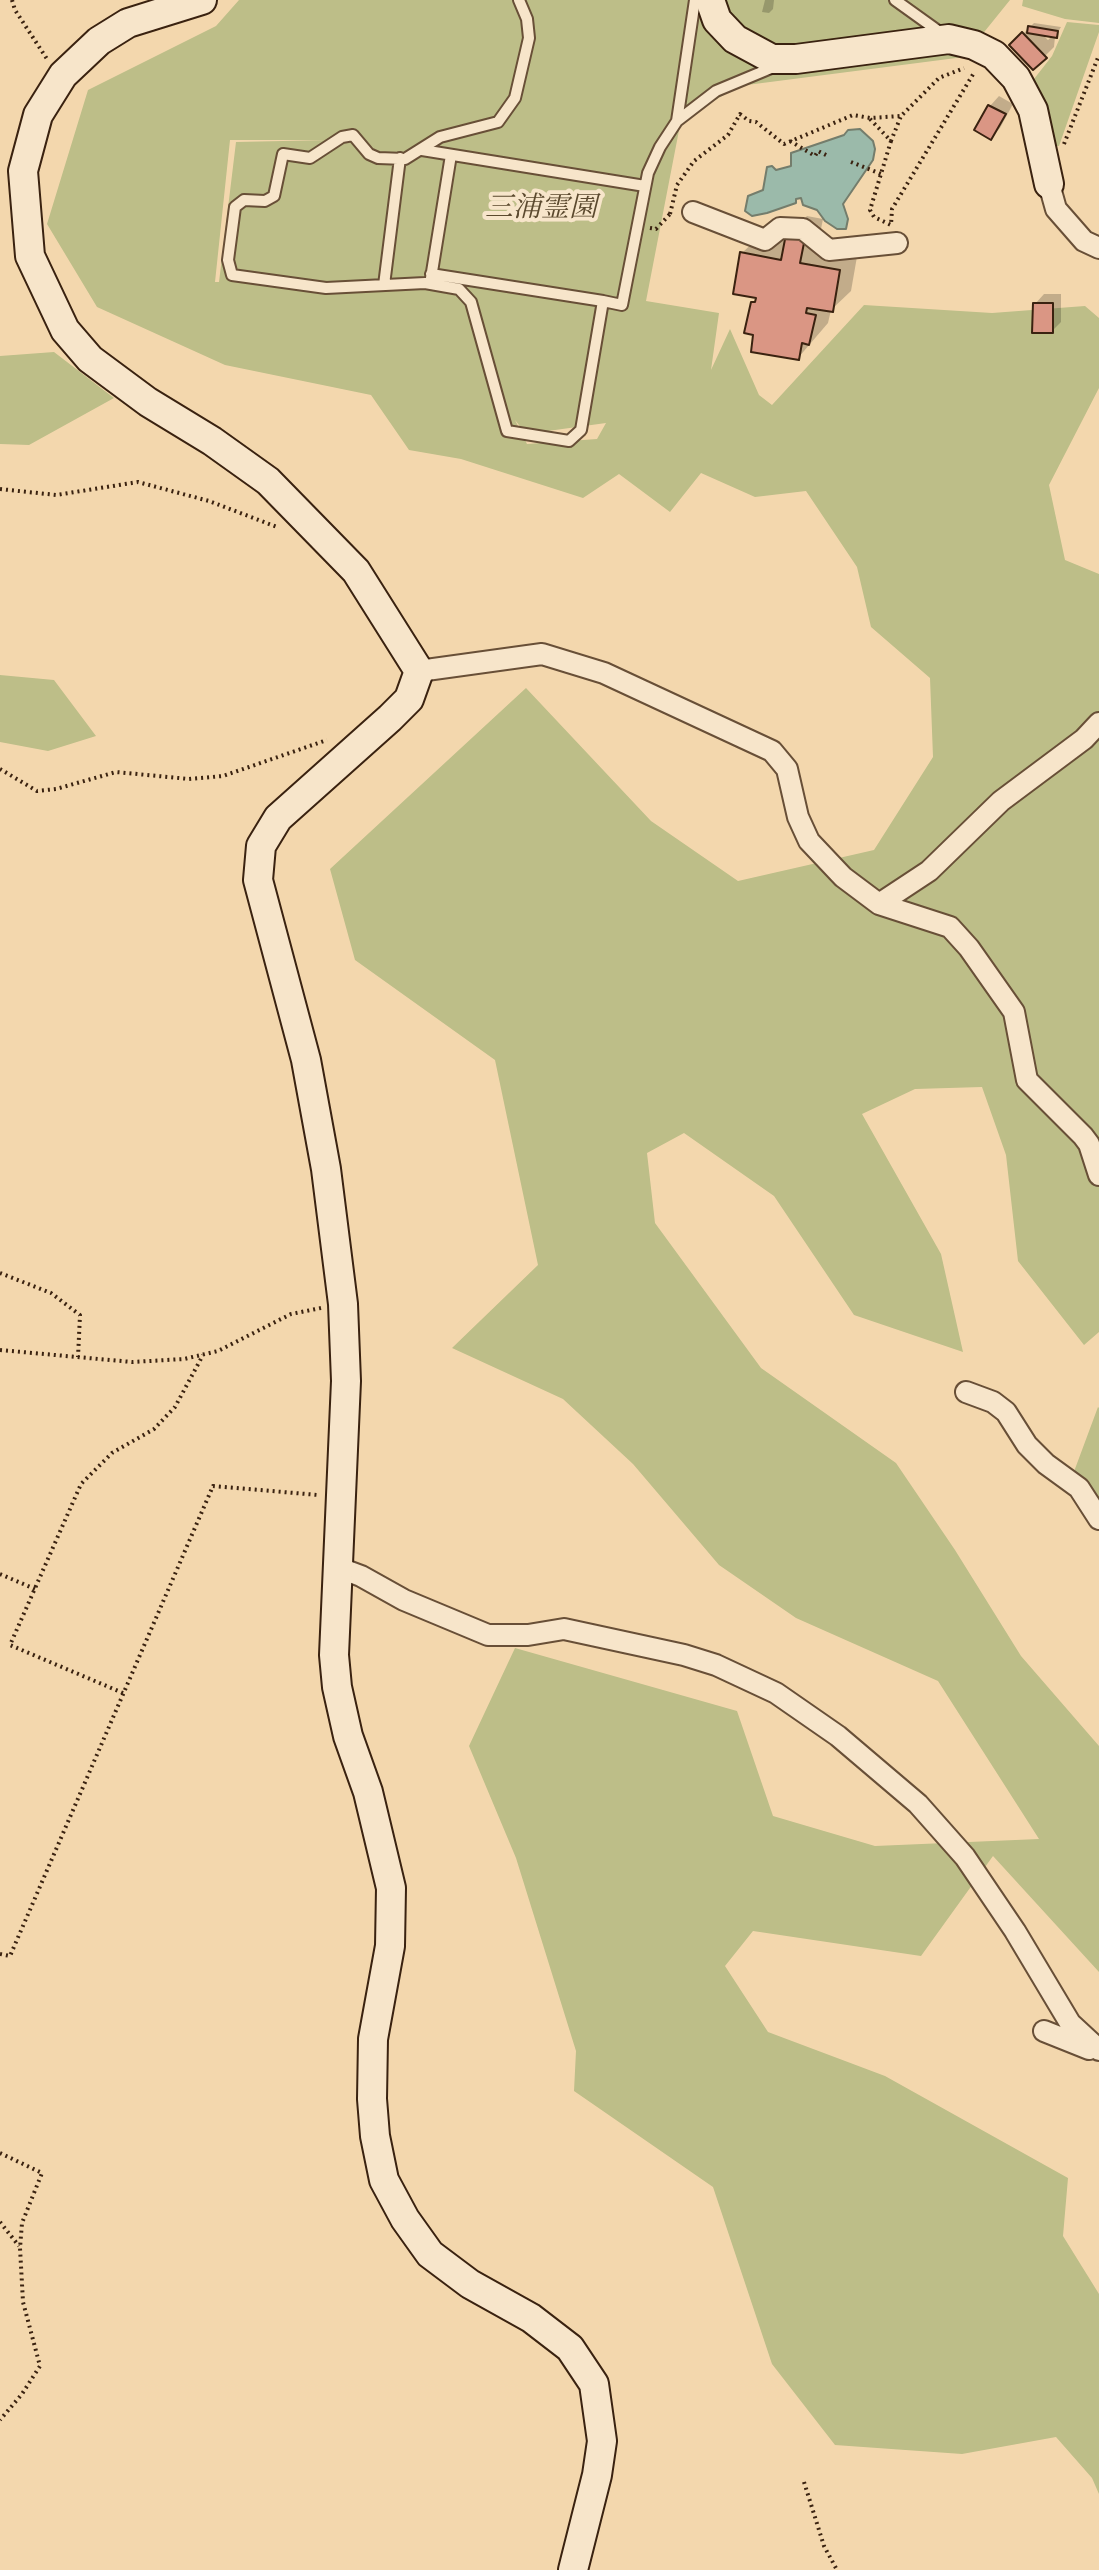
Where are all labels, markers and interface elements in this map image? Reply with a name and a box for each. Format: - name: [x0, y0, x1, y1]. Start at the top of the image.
- park label: 三浦霊園: [485, 193, 597, 227]

